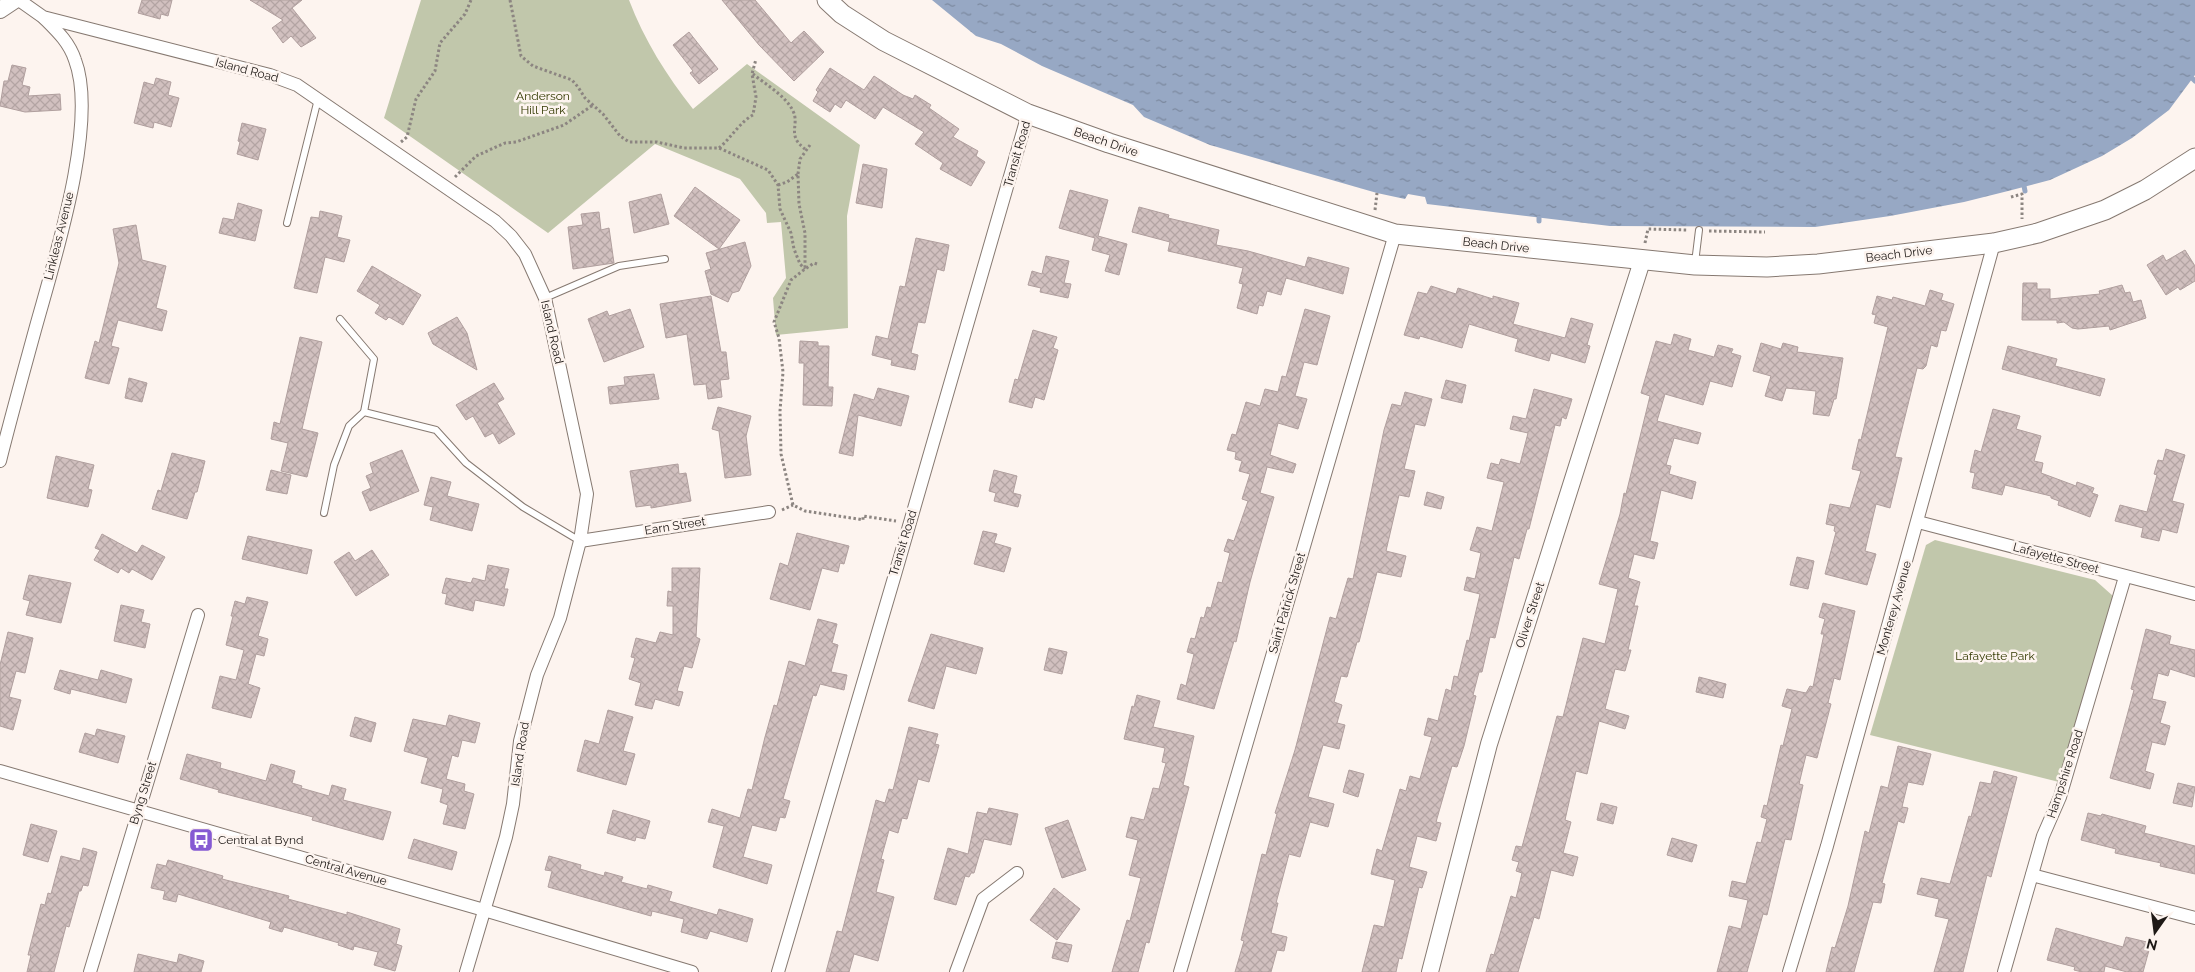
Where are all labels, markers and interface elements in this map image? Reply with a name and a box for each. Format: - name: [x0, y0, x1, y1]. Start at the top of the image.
- street label: Island Road: [214, 55, 280, 85]
- park label: Anderson Hill Park: [516, 89, 570, 117]
- street label: Transit Road: [1001, 119, 1033, 189]
- street label: Beach Drive: [1072, 124, 1140, 160]
- street label: Linkleas Avenue: [41, 190, 77, 282]
- street label: Beach Drive: [1462, 235, 1530, 255]
- street label: Beach Drive: [1865, 243, 1933, 265]
- street label: Island Road: [538, 299, 566, 365]
- street label: Transit Road: [886, 508, 920, 578]
- street label: Earn Street: [644, 514, 706, 538]
- street label: Lafayette Street: [2012, 540, 2100, 576]
- street label: Saint Patrick Street: [1266, 551, 1308, 655]
- street label: Monterey Avenue: [1874, 559, 1914, 657]
- street label: Oliver Street: [1513, 580, 1547, 650]
- park label: Lafayette Park: [1955, 649, 2035, 663]
- street label: Island Road: [508, 721, 532, 787]
- street label: Hampshire Road: [2044, 728, 2086, 820]
- street label: Byng Street: [127, 760, 159, 826]
- bus stop icon: Central at Bynd: [188, 827, 214, 853]
- place label: Central at Bynd: [218, 833, 303, 847]
- street label: Central Avenue: [303, 852, 389, 888]
- north arrow: [2130, 907, 2180, 957]
- text: N: [2145, 936, 2159, 954]

